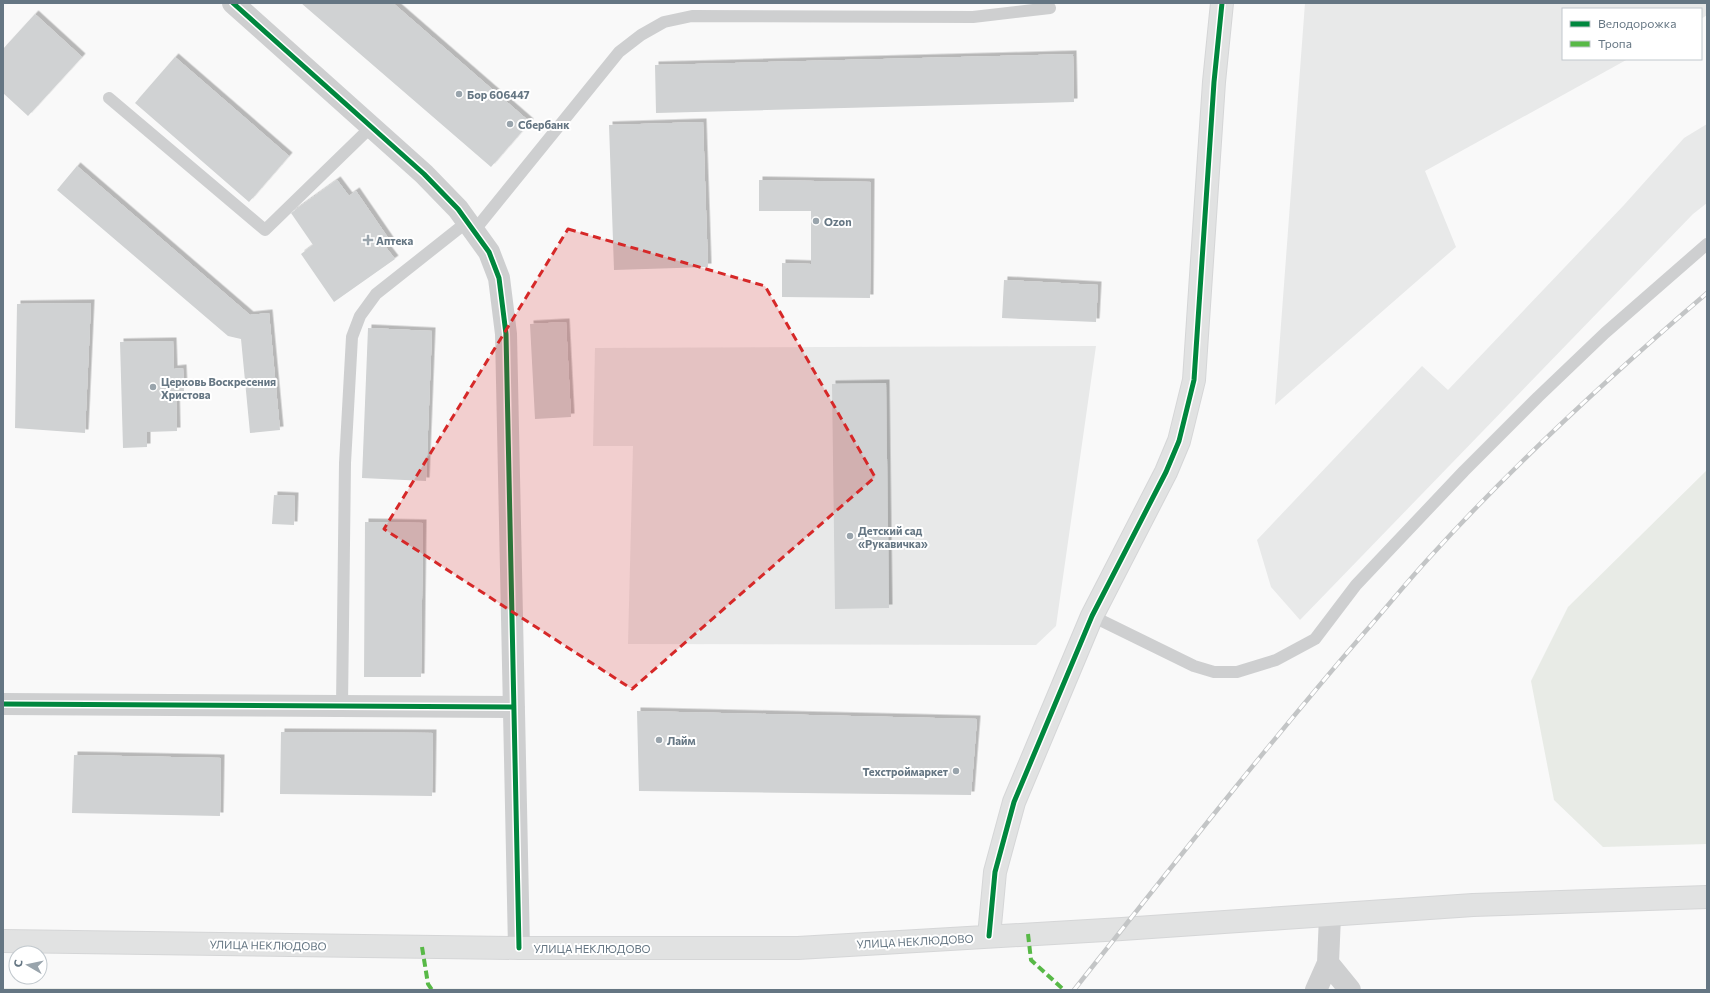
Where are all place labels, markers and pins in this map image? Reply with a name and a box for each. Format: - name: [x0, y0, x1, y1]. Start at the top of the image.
- place label: Бор 606447: [467, 88, 530, 101]
- marker: Бор 606447: [454, 89, 464, 99]
- place label: Сбербанк: [518, 118, 570, 131]
- marker: Сбербанк: [505, 119, 515, 129]
- place label: Ozon: [824, 215, 852, 228]
- marker: Ozon: [811, 216, 821, 226]
- place label: Аптека: [376, 234, 414, 247]
- marker: Аптека: [363, 235, 373, 245]
- place label: Церковь Воскресения Христова: [161, 375, 276, 401]
- marker: Церковь Воскресения Христова: [148, 382, 158, 392]
- place label: Детский сад «Рукавичка»: [858, 524, 928, 550]
- marker: Детский сад «Рукавичка»: [845, 531, 855, 541]
- place label: Лайм: [667, 734, 696, 747]
- marker: Лайм: [654, 735, 664, 745]
- place label: Техстроймаркет: [862, 765, 949, 778]
- marker: Техстроймаркет: [951, 766, 961, 776]

